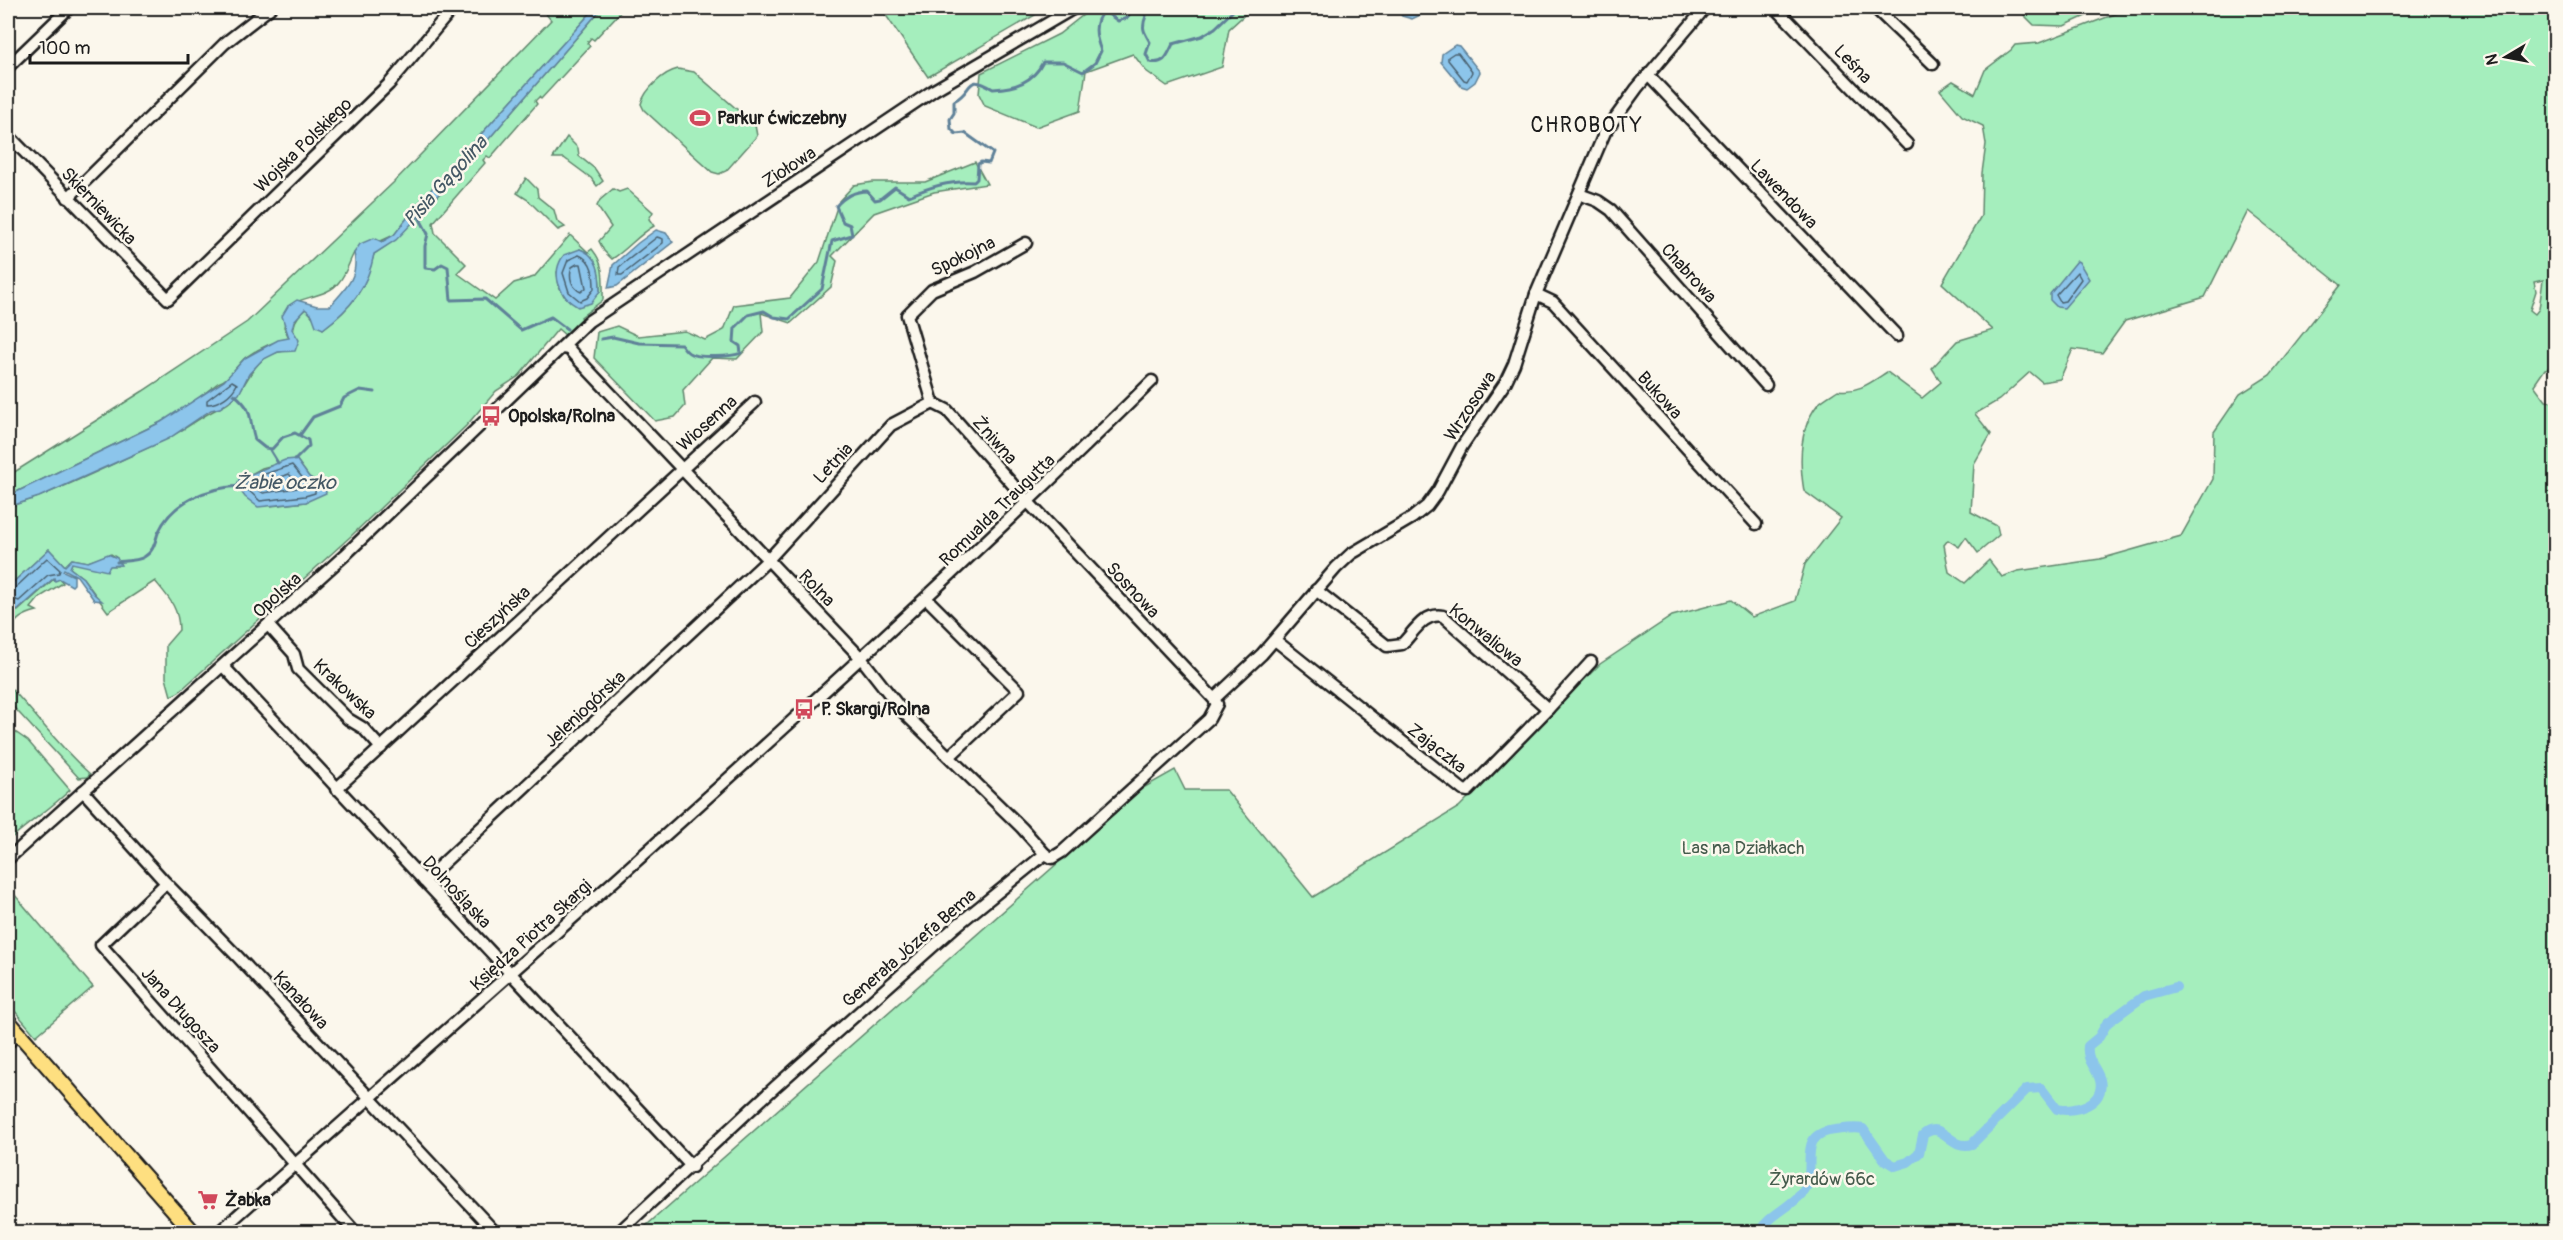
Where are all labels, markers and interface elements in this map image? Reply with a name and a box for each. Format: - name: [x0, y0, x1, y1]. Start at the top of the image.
- scale bar: [30, 27, 188, 65]
- north arrow: [2476, 27, 2536, 87]
- text: 100 m: [39, 37, 91, 60]
- street label: Leśna: [1829, 40, 1877, 89]
- text: N: [2481, 52, 2503, 66]
- street label: Wojska Polskiego: [250, 93, 357, 198]
- sports icon: Parkur ćwiczebny: [688, 106, 712, 130]
- place label: Parkur ćwiczebny: [717, 107, 847, 130]
- district label: CHROBOTY: [1531, 112, 1643, 139]
- water label: Pisia Gągolina: [398, 129, 494, 232]
- street label: Ziołowa: [758, 142, 821, 193]
- street label: Lawendowa: [1745, 155, 1822, 234]
- street label: Skierniewicka: [56, 163, 141, 250]
- street label: Spokojna: [927, 231, 999, 282]
- street label: Chabrowa: [1656, 239, 1722, 308]
- street label: Wrzosowa: [1439, 367, 1502, 446]
- street label: Bukowa: [1632, 367, 1687, 424]
- street label: Wiosenna: [672, 390, 742, 457]
- bus stop icon: Opolska/Rolna: [479, 404, 503, 428]
- place label: Opolska/Rolna: [508, 405, 616, 428]
- street label: Żniwna: [967, 411, 1022, 469]
- street label: Letnia: [809, 438, 858, 489]
- street label: Romualda Traugutta: [935, 449, 1060, 572]
- water label: Żabie oczko: [234, 470, 337, 495]
- street label: Sosnowa: [1101, 557, 1164, 623]
- street label: Rolna: [793, 565, 840, 612]
- street label: Opolska: [248, 567, 307, 623]
- street label: Cieszyńska: [459, 581, 535, 654]
- street label: Konwaliowa: [1444, 599, 1527, 672]
- street label: Krakowska: [308, 654, 381, 725]
- street label: Jeleniogórska: [540, 666, 631, 753]
- bus stop icon: P. Skargi/Rolna: [792, 697, 816, 721]
- place label: P. Skargi/Rolna: [821, 698, 930, 721]
- street label: Zajączka: [1403, 718, 1471, 779]
- park label: Las na Działkach: [1681, 837, 1805, 860]
- street label: Dolnośląska: [417, 851, 496, 933]
- street label: Księdza Piotra Skargi: [466, 875, 597, 996]
- street label: Generała Józefa Bema: [838, 884, 981, 1013]
- street label: Jana Długosza: [136, 962, 225, 1058]
- street label: Kanałowa: [268, 966, 333, 1034]
- park label: Żyrardów 66c: [1769, 1168, 1875, 1191]
- supermarket icon: Żabka: [196, 1188, 220, 1212]
- place label: Żabka: [225, 1189, 272, 1212]

